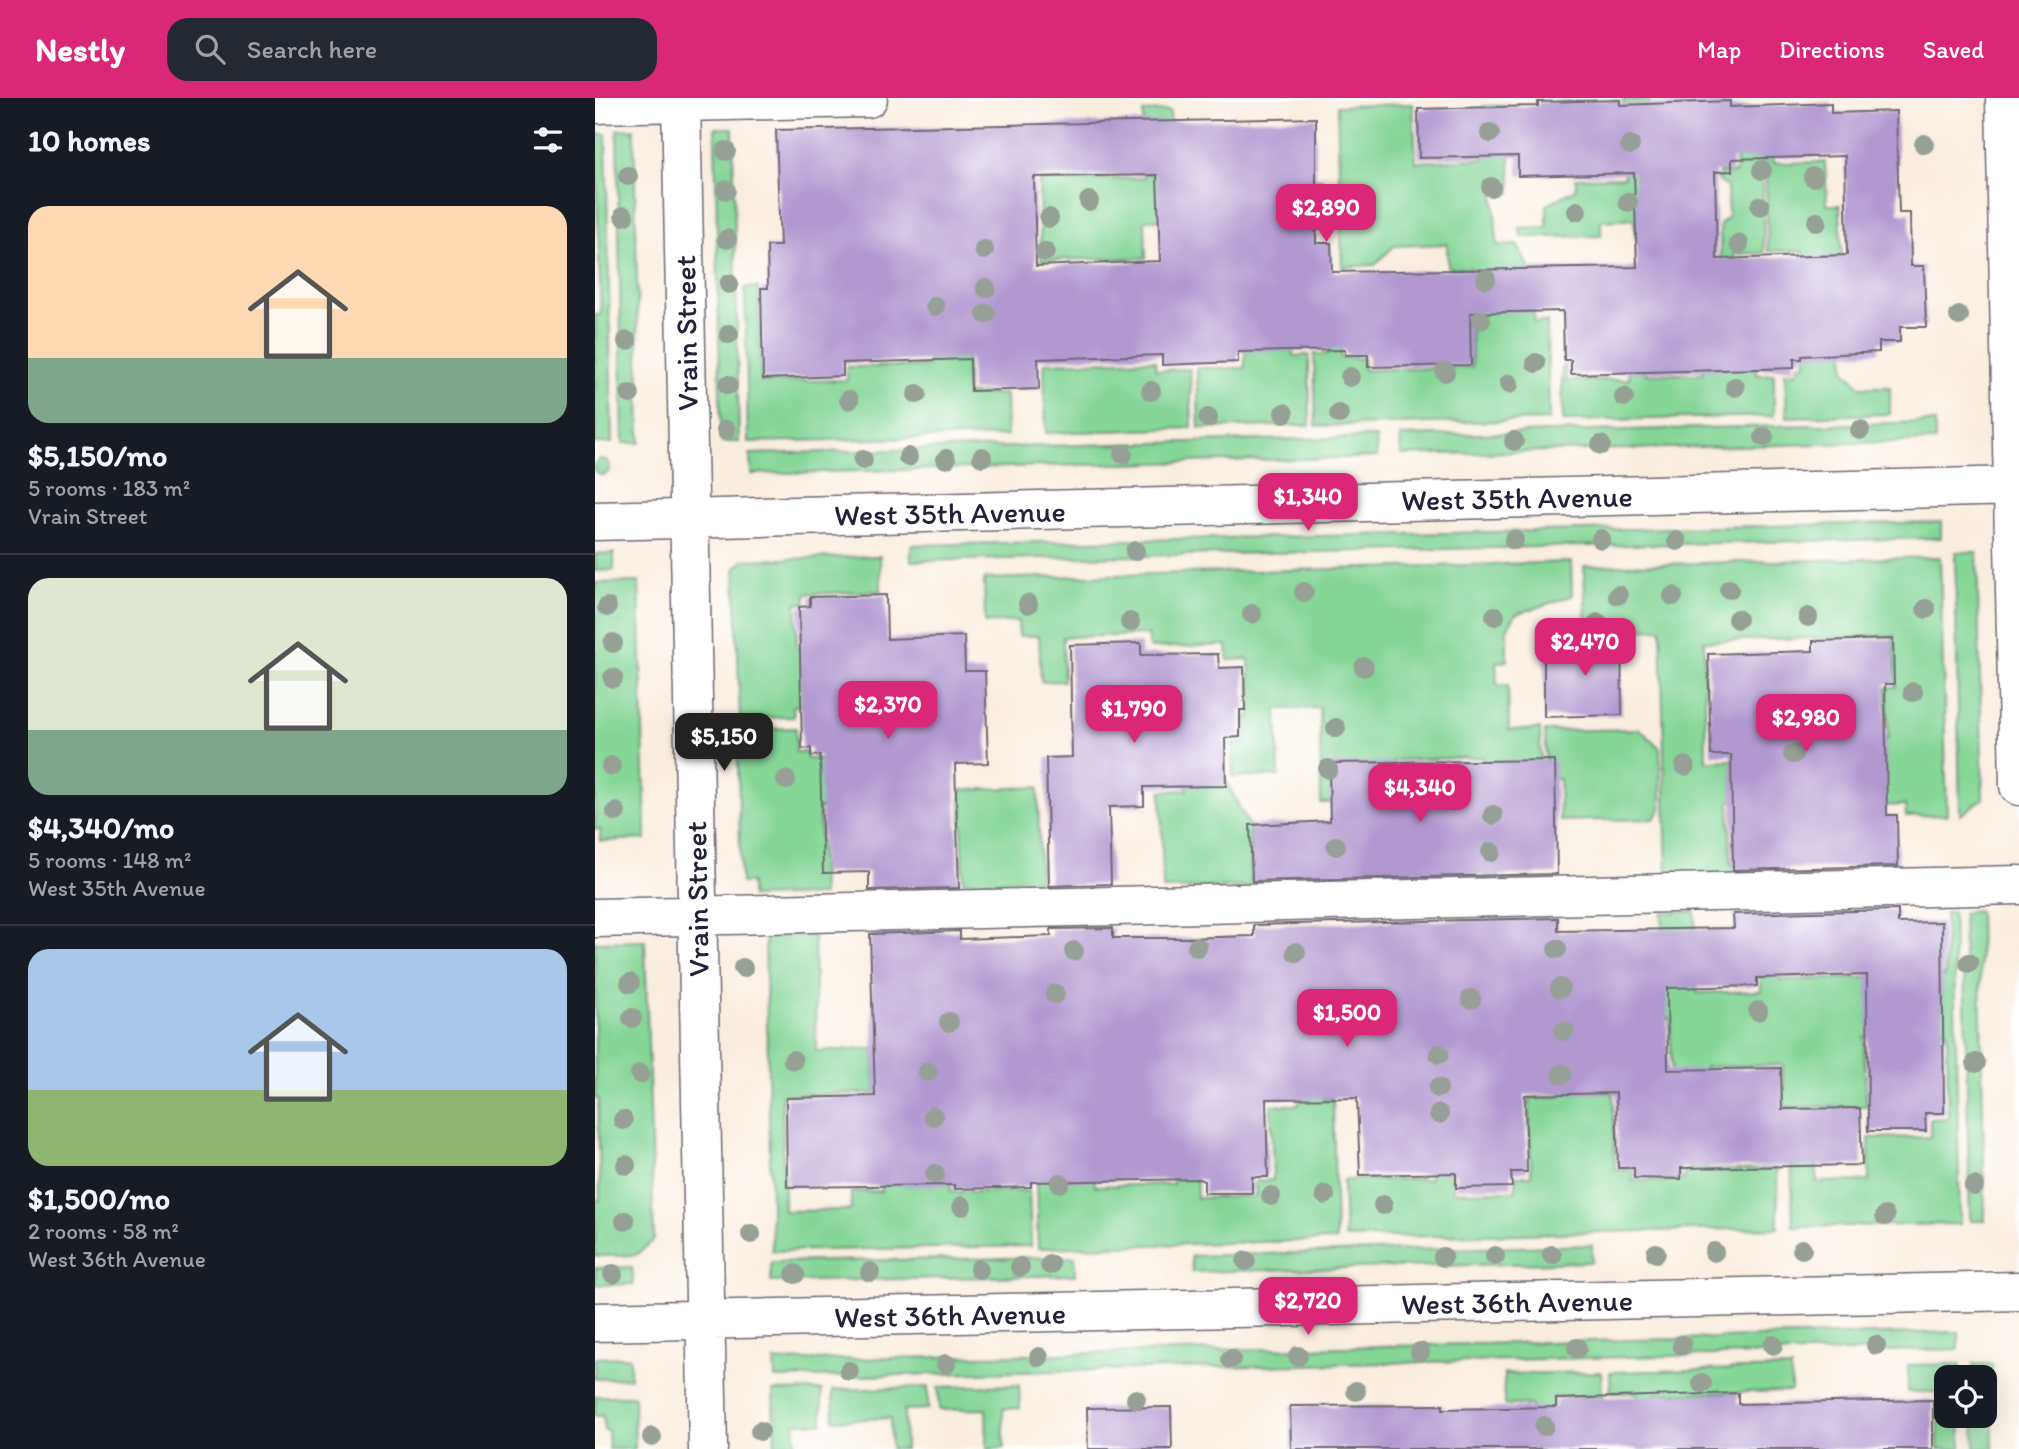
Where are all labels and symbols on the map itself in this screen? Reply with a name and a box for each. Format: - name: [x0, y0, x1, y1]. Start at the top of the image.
- pin: $2,890: [1269, 184, 1383, 244]
- street label: Vrain Street: [666, 255, 706, 411]
- pin: $1,340: [1251, 474, 1365, 533]
- street label: West 35th Avenue: [1401, 477, 1633, 519]
- street label: West 35th Avenue: [834, 492, 1066, 534]
- pin: $2,470: [1528, 618, 1642, 678]
- pin: $2,370: [831, 682, 945, 741]
- pin: $1,790: [1077, 686, 1191, 745]
- pin: $2,980: [1749, 694, 1863, 754]
- pin: $5,150: [667, 714, 781, 773]
- pin: $4,340: [1363, 764, 1477, 824]
- street label: Vrain Street: [677, 821, 717, 977]
- pin: $1,500: [1290, 990, 1404, 1049]
- pin: $2,720: [1251, 1278, 1365, 1337]
- street label: West 36th Avenue: [1401, 1281, 1633, 1323]
- street label: West 36th Avenue: [834, 1294, 1066, 1336]

